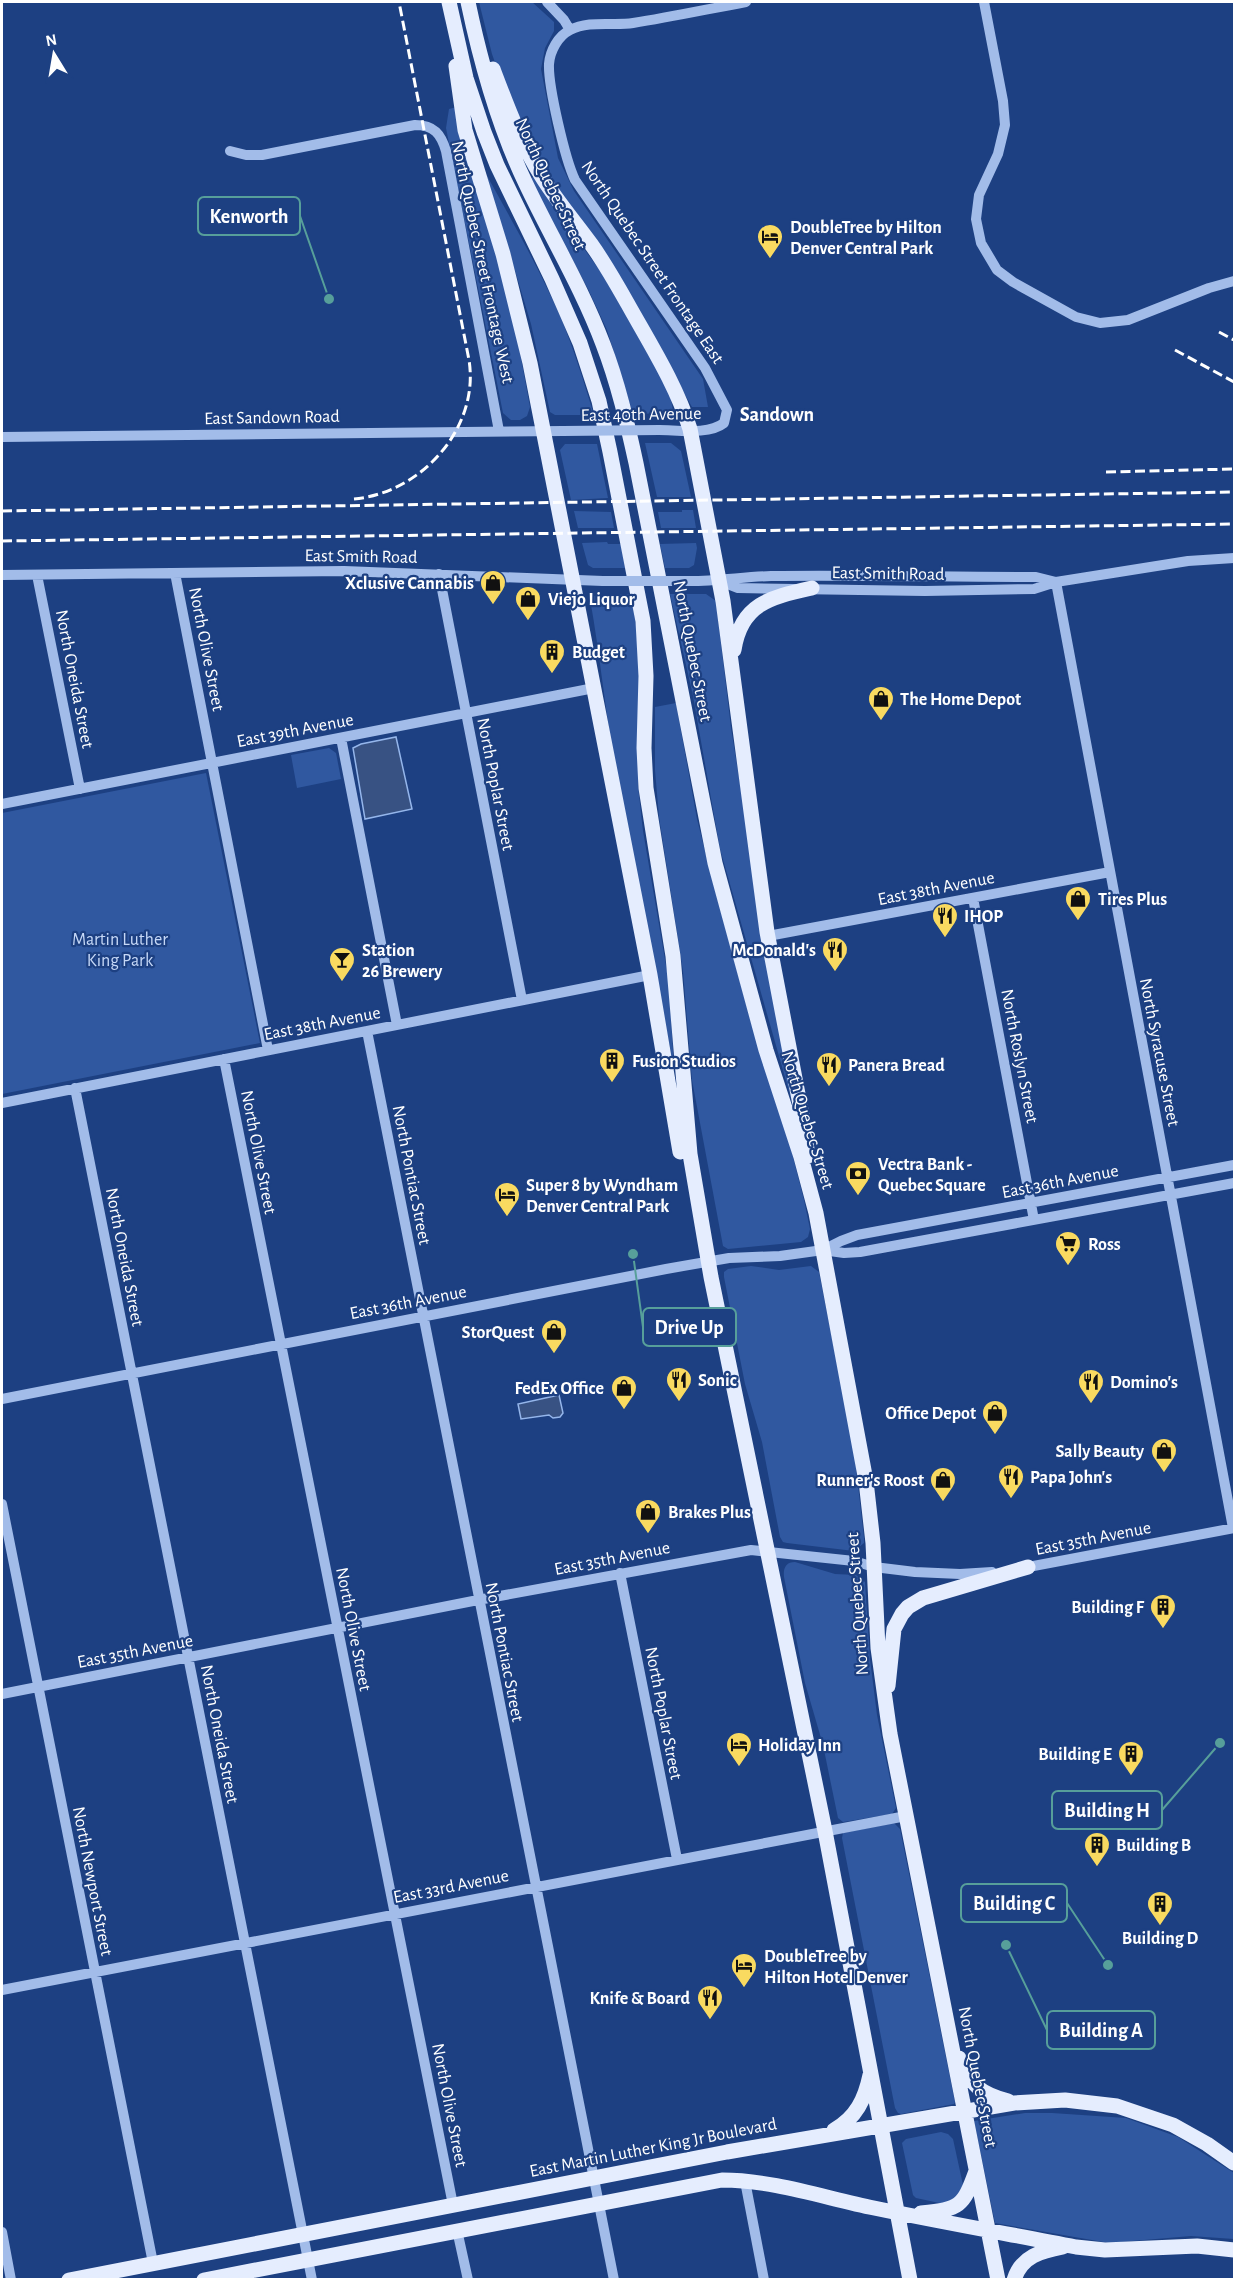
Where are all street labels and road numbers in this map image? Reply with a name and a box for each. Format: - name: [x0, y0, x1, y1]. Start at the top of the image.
- street label: North Quebec Street: [512, 116, 589, 253]
- street label: North Quebec Street Frontage West: [448, 139, 517, 385]
- street label: North Quebec Street Frontage East: [578, 158, 727, 367]
- street label: East 40th Avenue: [581, 405, 702, 425]
- street label: East Sandown Road: [204, 408, 340, 428]
- street label: East Smith Road: [304, 547, 418, 567]
- street label: East Smith Road: [831, 564, 945, 584]
- street label: North Quebec Street: [670, 579, 715, 723]
- street label: North Olive Street: [185, 586, 227, 713]
- street label: North Oneida Street: [52, 608, 96, 750]
- street label: East 39th Avenue: [235, 711, 355, 751]
- street label: North Poplar Street: [473, 716, 517, 852]
- street label: East 38th Avenue: [876, 869, 996, 909]
- street label: North Syracuse Street: [1136, 977, 1182, 1128]
- street label: North Roslyn Street: [997, 988, 1041, 1125]
- street label: East 38th Avenue: [262, 1004, 382, 1044]
- street label: North Quebec Street: [777, 1049, 837, 1192]
- street label: North Olive Street: [237, 1089, 279, 1216]
- street label: North Pontiac Street: [389, 1104, 433, 1247]
- street label: East 36th Avenue: [1000, 1162, 1120, 1202]
- street label: North Oneida Street: [102, 1186, 146, 1328]
- street label: East 36th Avenue: [348, 1283, 468, 1323]
- street label: East 35th Avenue: [1034, 1519, 1153, 1559]
- street label: North Quebec Street: [844, 1532, 872, 1676]
- street label: East 35th Avenue: [553, 1539, 672, 1579]
- street label: North Olive Street: [332, 1566, 374, 1693]
- street label: North Pontiac Street: [482, 1581, 526, 1724]
- street label: East 35th Avenue: [76, 1632, 195, 1672]
- street label: North Poplar Street: [641, 1645, 685, 1781]
- street label: North Oneida Street: [197, 1663, 241, 1805]
- street label: North Newport Street: [69, 1805, 115, 1958]
- street label: East 33rd Avenue: [392, 1867, 511, 1907]
- street label: North Quebec Street: [955, 2005, 1000, 2149]
- street label: North Olive Street: [428, 2042, 470, 2169]
- street label: East Martin Luther King Jr Boulevard: [528, 2115, 778, 2181]

